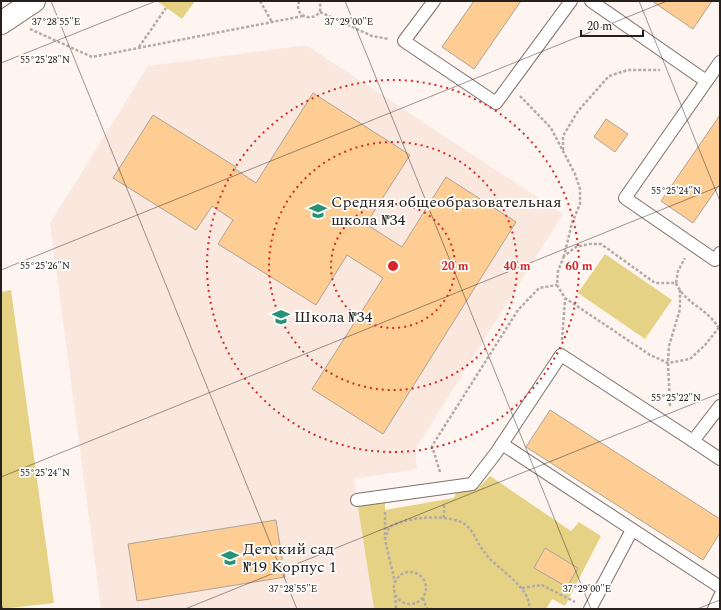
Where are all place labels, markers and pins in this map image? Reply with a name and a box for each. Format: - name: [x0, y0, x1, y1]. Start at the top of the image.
- place label: Средняя общеобразовательная школа №34: [331, 190, 562, 232]
- school or university icon: Средняя общеобразовательная школа №34: [308, 201, 328, 221]
- centre of rings: [386, 259, 400, 273]
- place label: Школа №34: [294, 305, 373, 329]
- school or university icon: Школа №34: [271, 307, 291, 327]
- place label: Детский сад №19 Корпус 1: [243, 537, 337, 579]
- school or university icon: Детский сад №19 Корпус 1: [220, 548, 240, 568]

